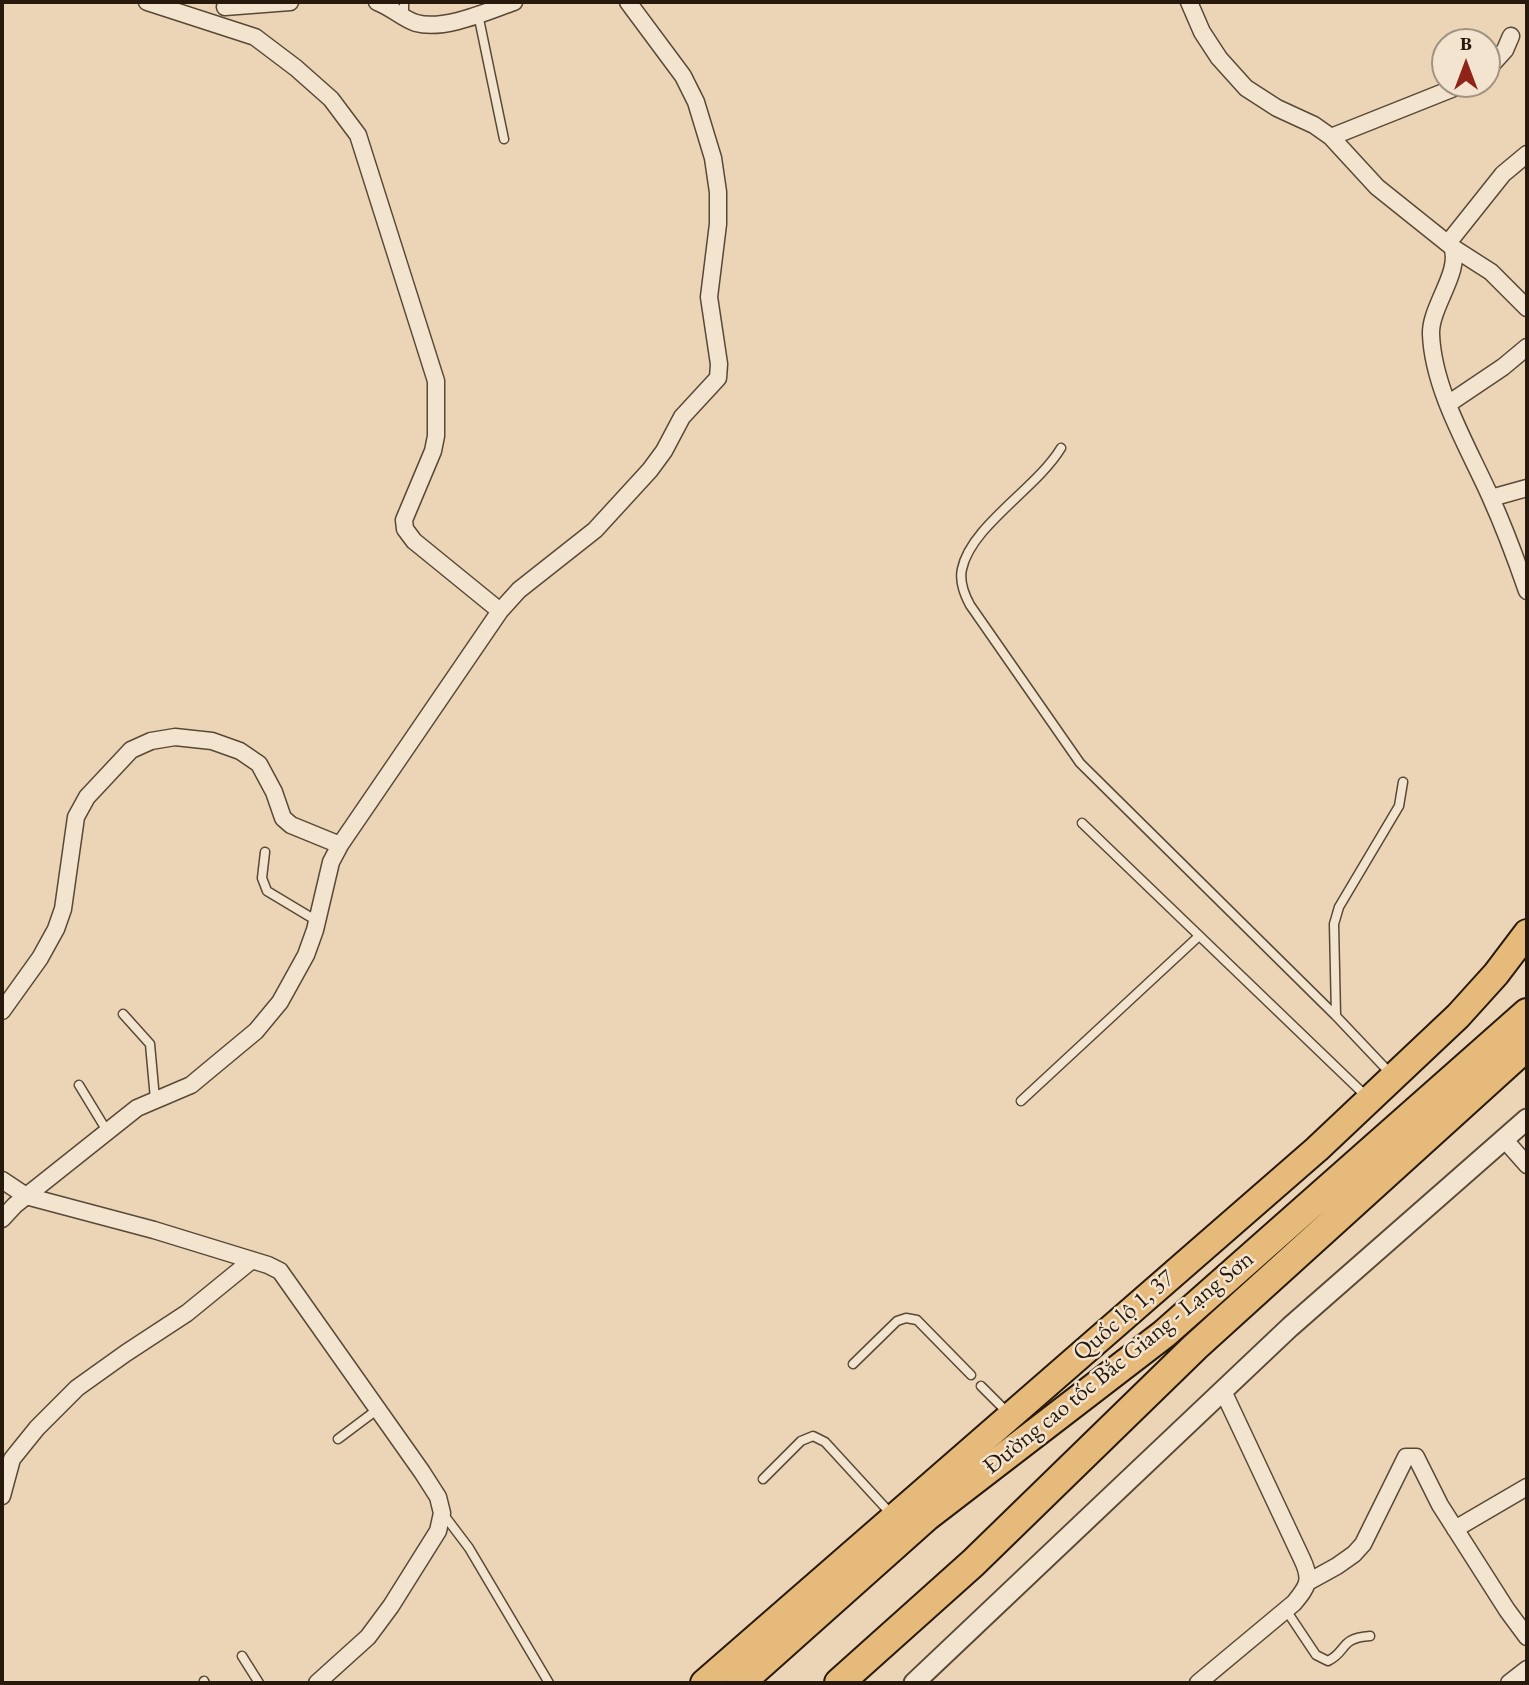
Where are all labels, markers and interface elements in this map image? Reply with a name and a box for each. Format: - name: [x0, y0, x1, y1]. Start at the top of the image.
- north arrow: [1431, 28, 1501, 98]
- text: B: [1460, 31, 1472, 56]
- street label: Đường cao tốc Bắc Giang - Lạng Sơn: [978, 1245, 1260, 1481]
- street label: Quốc lộ 1, 37: [1067, 1264, 1181, 1368]

